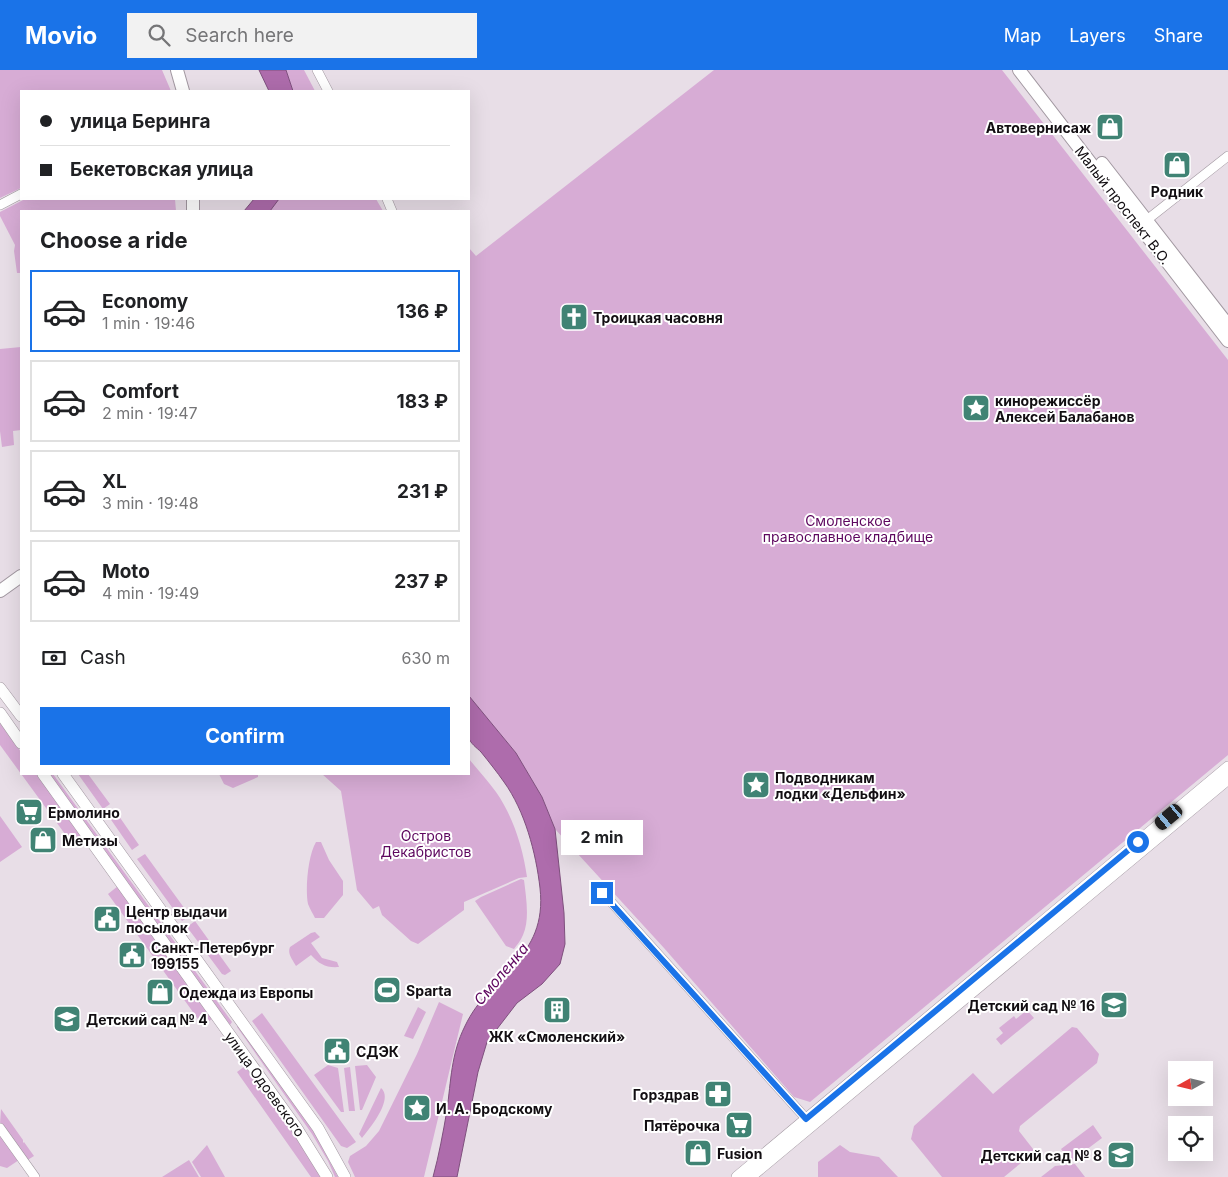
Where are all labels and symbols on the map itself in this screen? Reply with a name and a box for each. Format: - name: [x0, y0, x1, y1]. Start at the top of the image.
- shop icon: Автовернисаж: [1095, 112, 1125, 142]
- place label: Автовернисаж: [986, 119, 1091, 136]
- street label: Малый проспект В.О.: [1072, 142, 1174, 268]
- shop icon: Родник: [1162, 150, 1192, 180]
- place label: Родник: [1151, 183, 1204, 200]
- church icon: Троицкая часовня: [559, 302, 589, 332]
- place label: Троицкая часовня: [593, 309, 723, 326]
- place label: кинорежиссёр Алексей Балабанов: [995, 392, 1135, 425]
- place icon: кинорежиссёр Алексей Балабанов: [961, 393, 991, 423]
- park label: Смоленское православное кладбище: [763, 512, 933, 545]
- place label: Подводникам лодки «Дельфин»: [775, 769, 906, 802]
- place icon: Подводникам лодки «Дельфин»: [741, 770, 771, 800]
- supermarket icon: Ермолино: [14, 797, 44, 827]
- car: [1152, 802, 1185, 832]
- place label: Ермолино: [48, 804, 120, 821]
- callout: 2 min: [561, 820, 643, 856]
- shop icon: Метизы: [28, 825, 58, 855]
- park label: Остров Декабристов: [381, 827, 471, 860]
- route start: [1127, 831, 1149, 853]
- place label: Метизы: [62, 832, 118, 849]
- route end: [591, 882, 613, 904]
- place label: Центр выдачи посылок: [126, 903, 227, 936]
- public building icon: Центр выдачи посылок: [92, 904, 122, 934]
- place label: Санкт-Петербург 199155: [151, 939, 275, 972]
- water label: Смоленка: [470, 939, 532, 1009]
- public building icon: Санкт-Петербург 199155: [117, 940, 147, 970]
- sports icon: Sparta: [372, 975, 402, 1005]
- shop icon: Одежда из Европы: [145, 977, 175, 1007]
- place label: Sparta: [406, 982, 452, 999]
- place label: Одежда из Европы: [179, 984, 313, 1001]
- school or university icon: Детский сад № 16: [1099, 990, 1129, 1020]
- building icon: ЖК «Смоленский»: [542, 995, 572, 1025]
- place label: Детский сад № 16: [968, 997, 1095, 1014]
- school or university icon: Детский сад № 4: [52, 1004, 82, 1034]
- place label: Детский сад № 4: [86, 1011, 208, 1028]
- street label: улица Одоевского: [221, 1028, 309, 1140]
- place label: ЖК «Смоленский»: [489, 1028, 625, 1045]
- public building icon: СДЭК: [322, 1036, 352, 1066]
- place label: СДЭК: [356, 1043, 399, 1060]
- north arrow: [1168, 1061, 1212, 1106]
- pharmacy icon: Горздрав: [703, 1079, 733, 1109]
- place label: Горздрав: [633, 1086, 699, 1103]
- place icon: И. А. Бродскому: [402, 1093, 432, 1123]
- place label: И. А. Бродскому: [436, 1100, 553, 1117]
- supermarket icon: Пятёрочка: [724, 1110, 754, 1140]
- place label: Пятёрочка: [644, 1117, 720, 1134]
- shop icon: Fusion: [683, 1138, 713, 1168]
- school or university icon: Детский сад № 8: [1106, 1140, 1136, 1170]
- place label: Fusion: [717, 1145, 762, 1162]
- place label: Детский сад № 8: [981, 1147, 1102, 1164]

